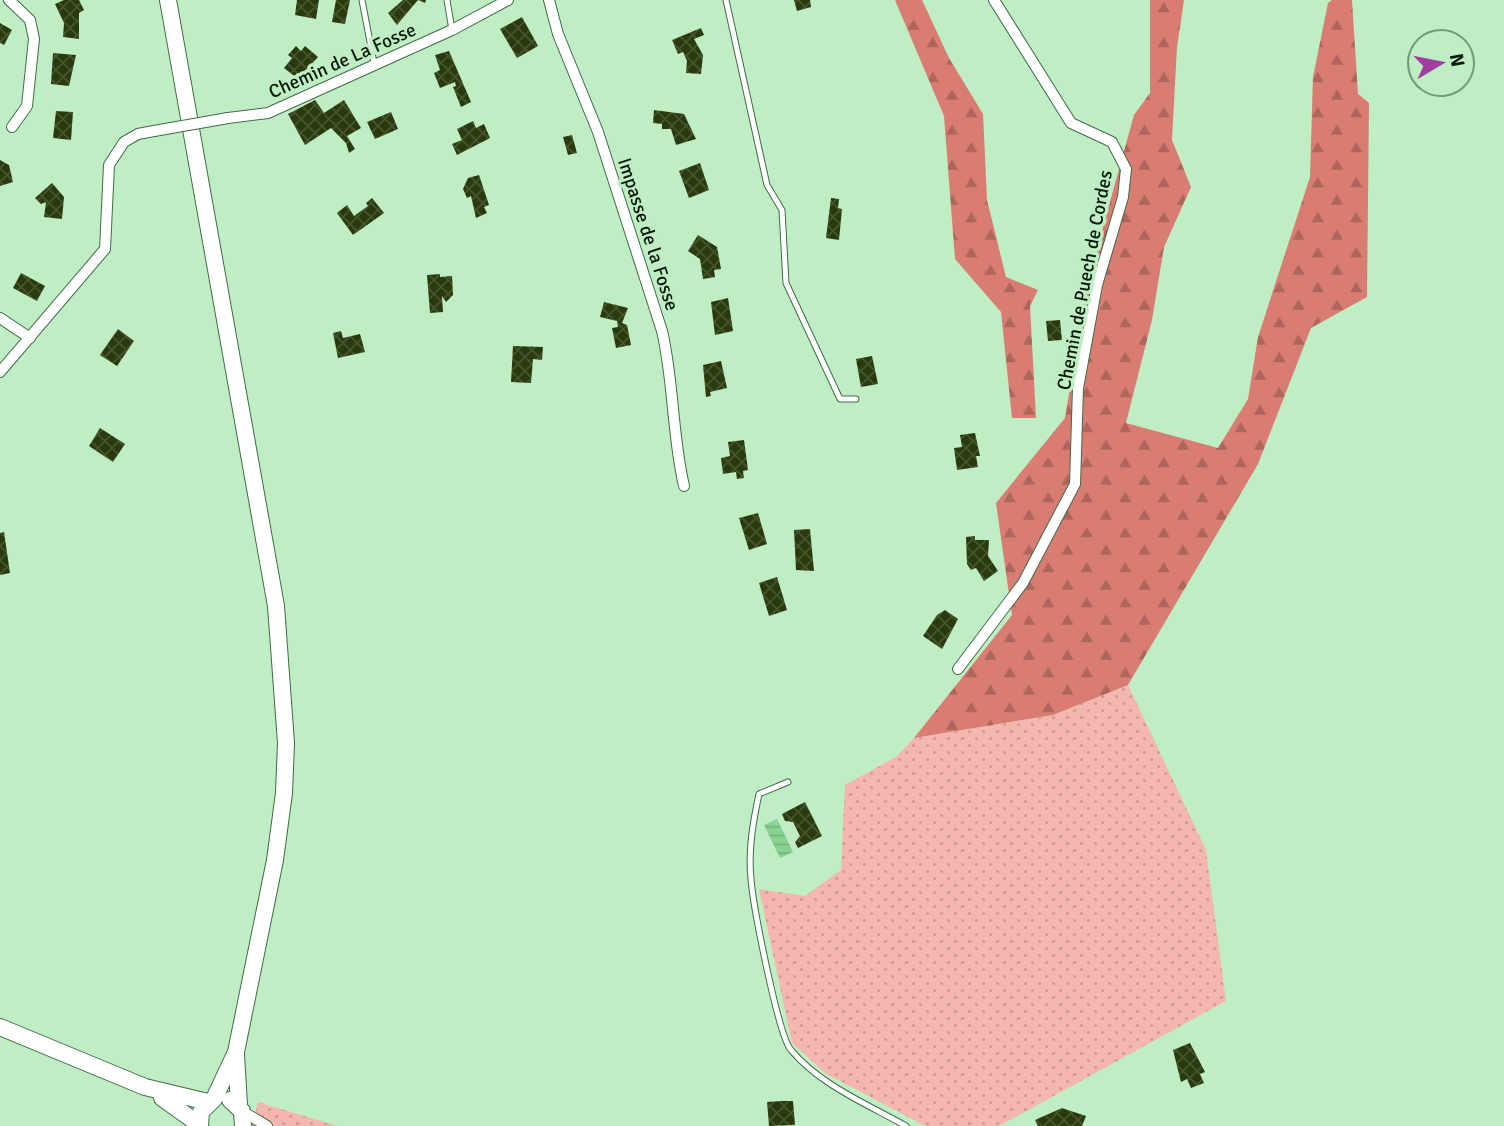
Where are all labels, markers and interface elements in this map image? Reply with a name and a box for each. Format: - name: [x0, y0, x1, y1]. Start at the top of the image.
- street label: Chemin de La Fosse: [265, 18, 420, 104]
- north arrow: [1406, 28, 1476, 98]
- text: N: [1444, 52, 1470, 69]
- street label: Impasse de la Fosse: [612, 155, 684, 314]
- street label: Chemin de Puech de Cordes: [1052, 168, 1118, 392]

